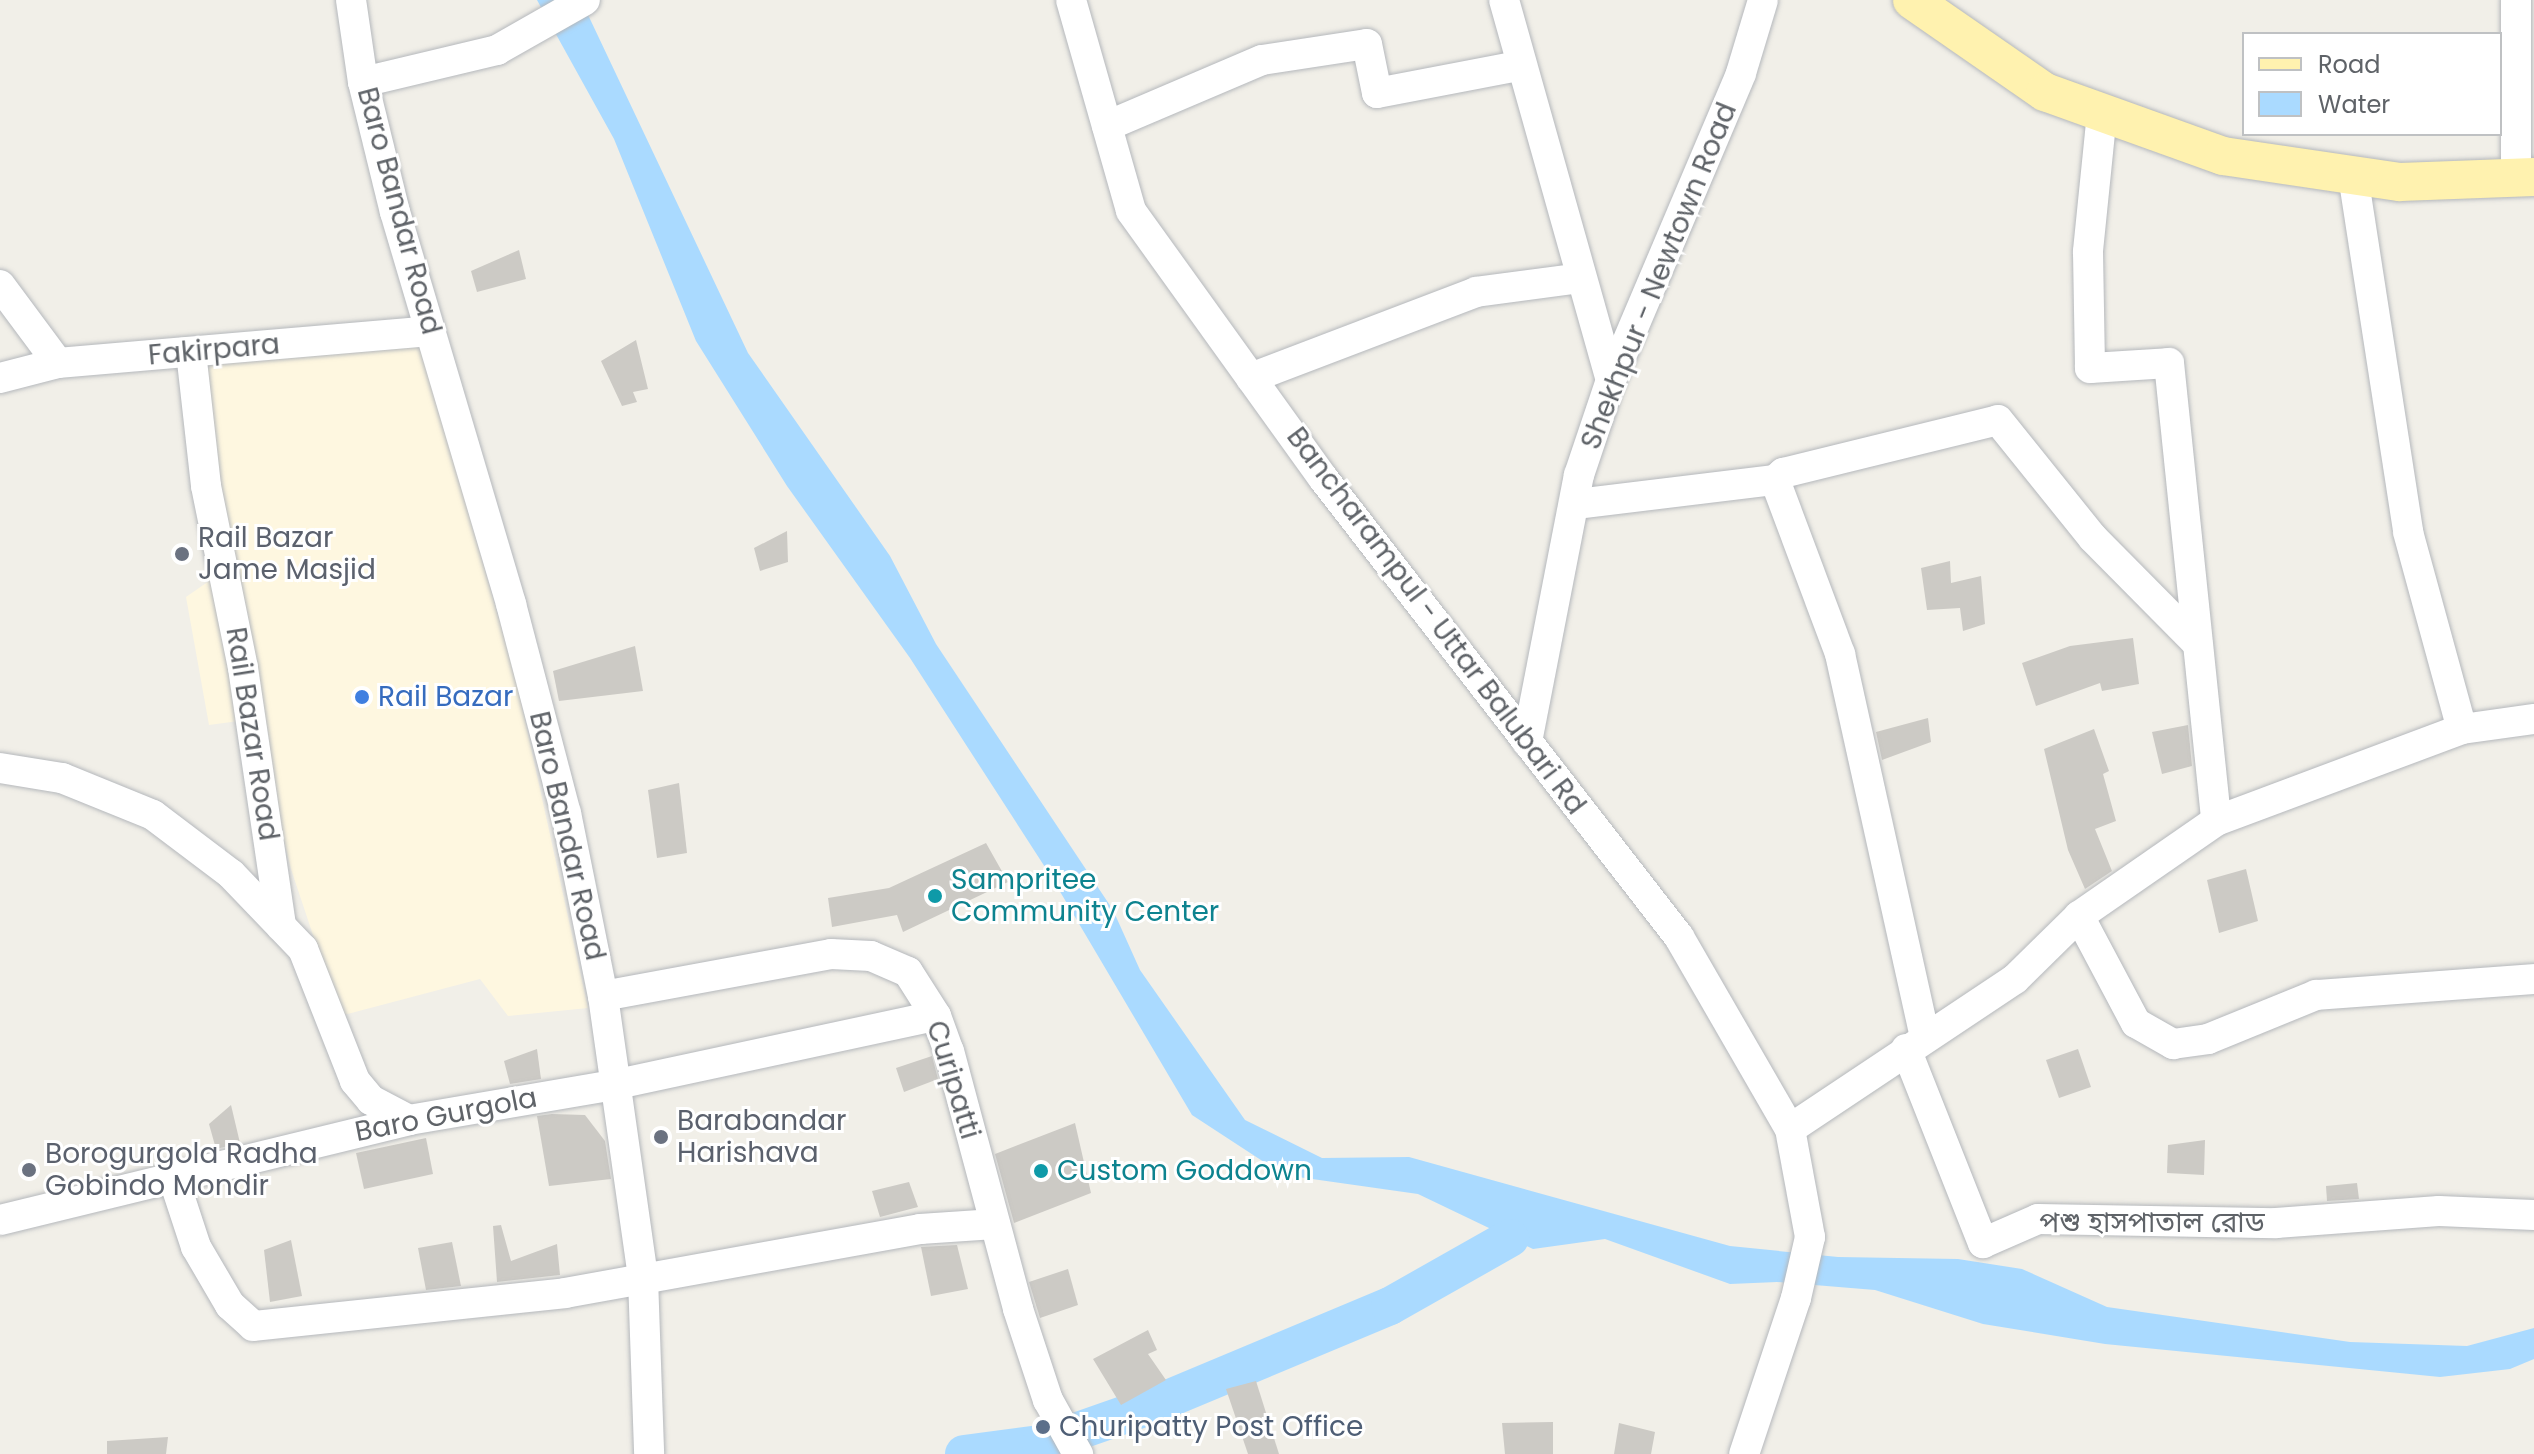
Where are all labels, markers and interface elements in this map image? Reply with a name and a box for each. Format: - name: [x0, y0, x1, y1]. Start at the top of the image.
- legend: [2242, 32, 2502, 136]
- text: Road: [2318, 48, 2380, 81]
- street label: Baro Bandar Road: [350, 84, 448, 338]
- text: Water: [2318, 88, 2390, 121]
- street label: Shekhpur - Newtown Road: [1574, 98, 1744, 454]
- street label: Fakirpara: [147, 328, 281, 372]
- street label: Bancharampul - Uttar Balubari Rd: [1279, 421, 1593, 821]
- place label: Rail Bazar Jame Masjid: [198, 521, 376, 587]
- marker: Rail Bazar Jame Masjid: [173, 545, 191, 563]
- street label: Rail Bazar Road: [219, 625, 285, 843]
- place label: Rail Bazar: [378, 680, 513, 714]
- marker: Rail Bazar: [353, 688, 371, 706]
- street label: Baro Bandar Road: [522, 708, 612, 964]
- place label: Sampritee Community Center: [951, 863, 1219, 929]
- marker: Sampritee Community Center: [926, 887, 944, 905]
- street label: Curipatti: [919, 1017, 987, 1143]
- street label: Baro Gurgola: [352, 1081, 540, 1149]
- place label: Barabandar Harishava: [677, 1104, 847, 1170]
- marker: Barabandar Harishava: [652, 1128, 670, 1146]
- place label: Borogurgola Radha Gobindo Mondir: [45, 1137, 318, 1203]
- place label: Custom Goddown: [1057, 1154, 1312, 1188]
- marker: Borogurgola Radha Gobindo Mondir: [20, 1161, 38, 1179]
- marker: Custom Goddown: [1032, 1162, 1050, 1180]
- street label: পশু হাসপাতাল রোড: [2039, 1206, 2265, 1240]
- place label: Churipatty Post Office: [1059, 1410, 1363, 1444]
- marker: Churipatty Post Office: [1034, 1418, 1052, 1436]

